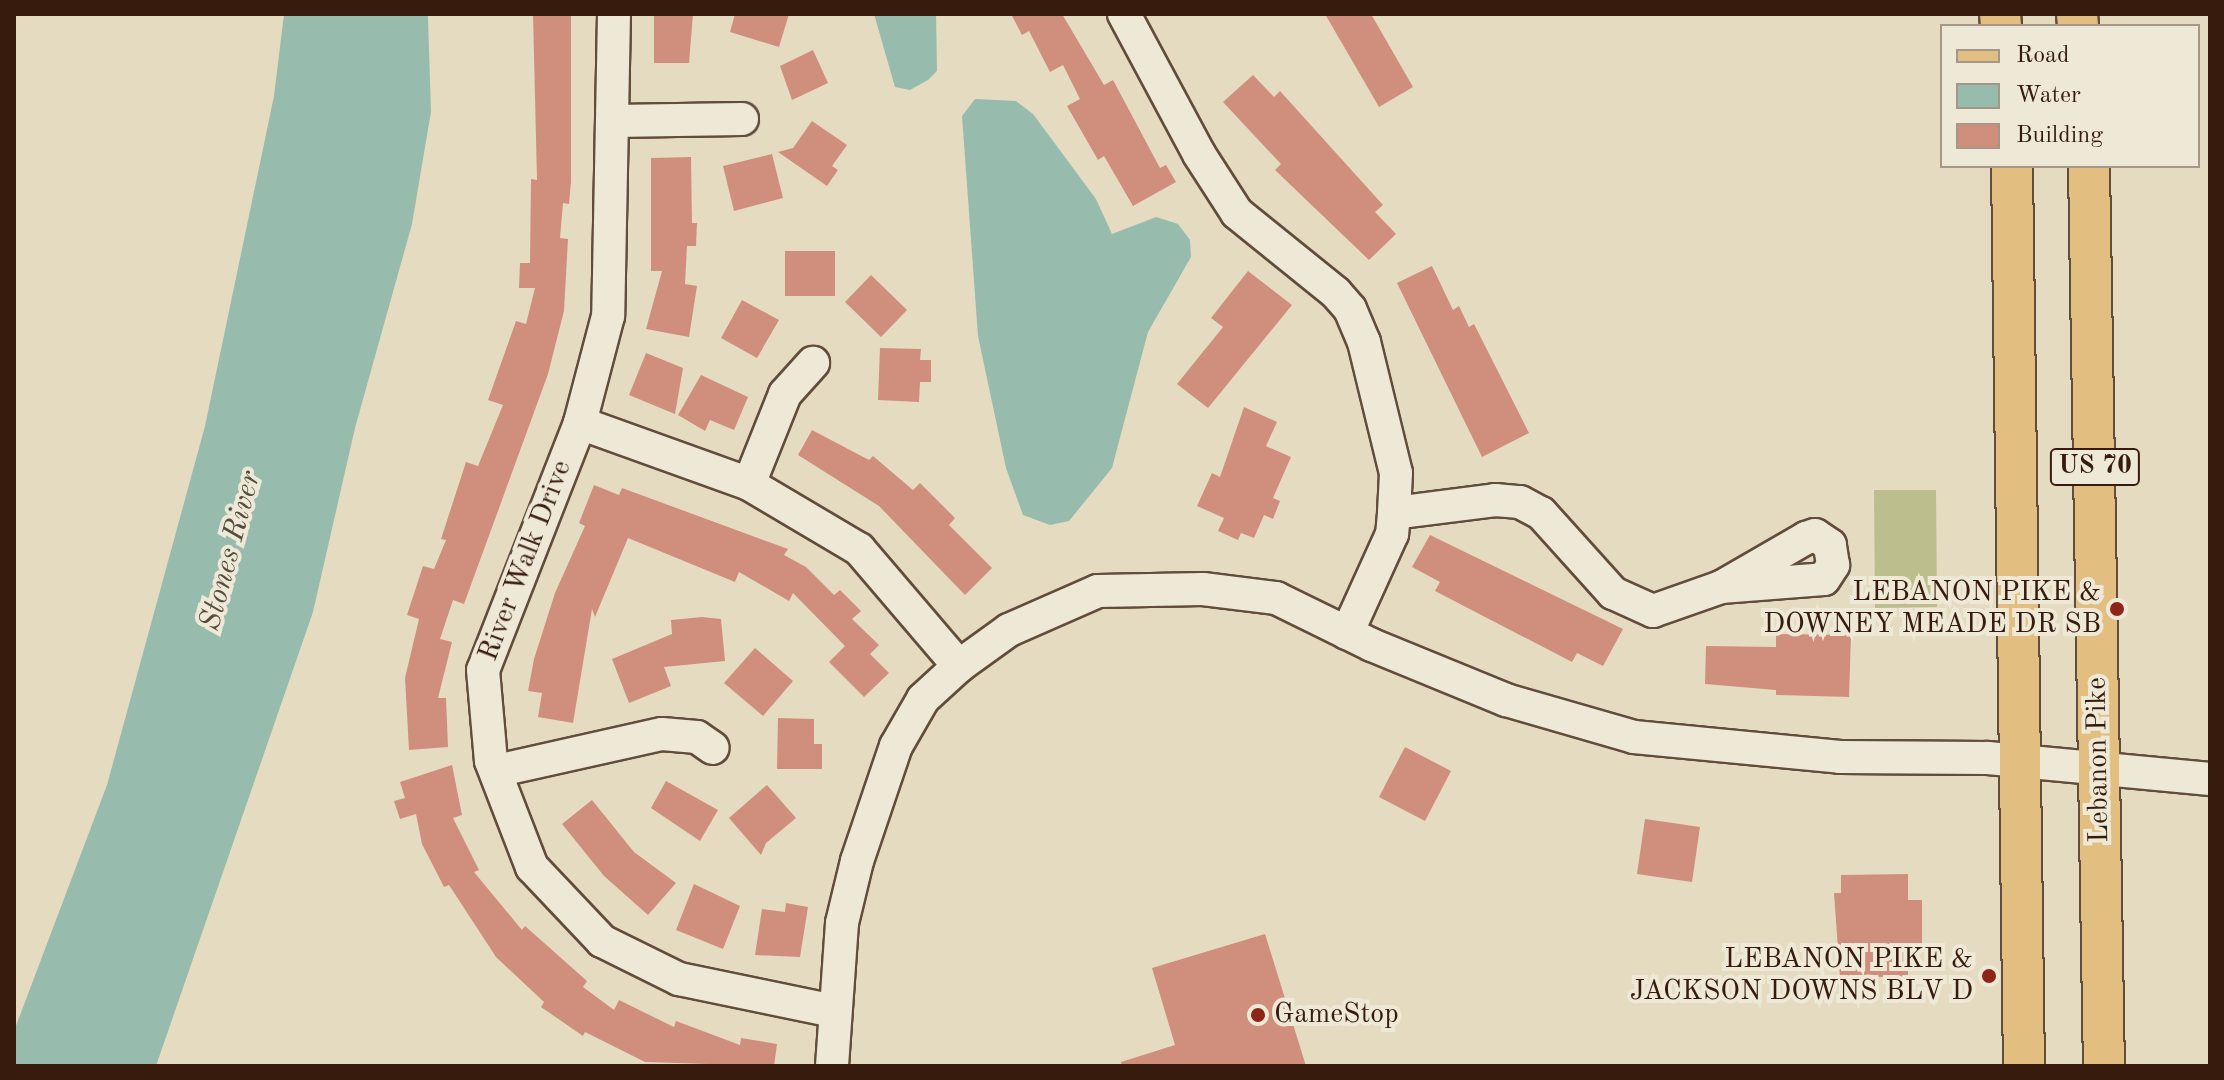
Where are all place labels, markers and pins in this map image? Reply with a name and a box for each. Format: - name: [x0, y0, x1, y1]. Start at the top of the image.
- place label: LEBANON PIKE & DOWNEY MEADE DR SB: [1763, 576, 2101, 642]
- marker: LEBANON PIKE & DOWNEY MEADE DR SB: [2108, 600, 2126, 618]
- place label: LEBANON PIKE & JACKSON DOWNS BLV D: [1630, 943, 1973, 1009]
- marker: LEBANON PIKE & JACKSON DOWNS BLV D: [1980, 967, 1998, 985]
- place label: GameStop: [1274, 998, 1399, 1032]
- marker: GameStop: [1249, 1006, 1267, 1024]

